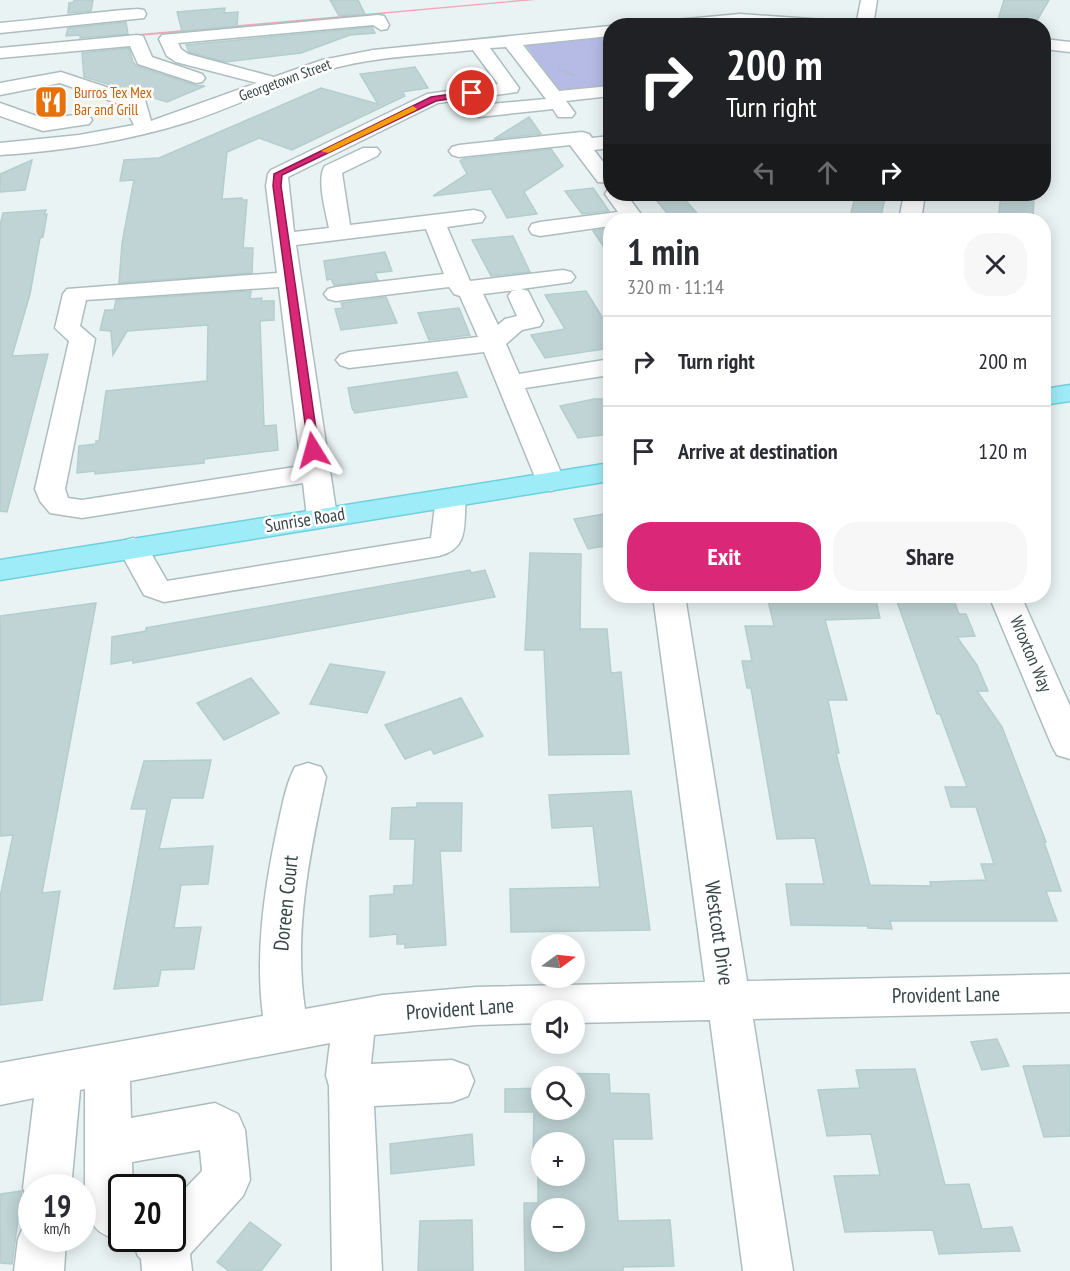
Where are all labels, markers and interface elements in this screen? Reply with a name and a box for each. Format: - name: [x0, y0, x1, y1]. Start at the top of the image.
- text: 200 m: [726, 37, 823, 92]
- icon: right: [627, 42, 705, 120]
- street label: Georgetown Street: [236, 54, 334, 105]
- pin: [446, 67, 497, 118]
- icon: arrive: [455, 76, 488, 109]
- place label: Burros Tex Mex Bar and Grill: [74, 83, 152, 119]
- restaurant icon: Burros Tex Mex Bar and Grill: [33, 84, 69, 120]
- text: Turn right: [726, 90, 817, 124]
- icon: left: [748, 156, 781, 189]
- icon: ahead: [811, 156, 844, 189]
- icon: right: [874, 156, 907, 189]
- text: 1 min: [627, 228, 700, 275]
- button: close: [964, 233, 1027, 296]
- text: 320 m · 11:14: [627, 274, 724, 300]
- icon: right: [627, 345, 660, 378]
- text: Turn right: [678, 347, 755, 375]
- text: 200 m: [978, 347, 1027, 375]
- position arrow: [281, 418, 345, 482]
- icon: arrive: [627, 435, 660, 468]
- text: Arrive at destination: [678, 437, 838, 465]
- text: 120 m: [978, 437, 1027, 465]
- street label: Sunrise Road: [263, 502, 346, 537]
- button: Exit: [627, 522, 821, 591]
- button: Share: [833, 522, 1027, 591]
- street label: Wroxton Way: [1005, 612, 1058, 696]
- street label: Doreen Court: [267, 854, 304, 952]
- street label: Westcott Drive: [699, 879, 740, 987]
- north arrow: [531, 934, 585, 988]
- map controls: [531, 934, 585, 1252]
- street label: Provident Lane: [892, 980, 1000, 1009]
- street label: Provident Lane: [405, 991, 515, 1026]
- button: sound: [531, 1000, 585, 1054]
- button: search: [531, 1066, 585, 1120]
- button: +: [531, 1132, 585, 1186]
- speed limit sign: 20: [108, 1174, 186, 1252]
- text: 19: [43, 1186, 71, 1225]
- button: −: [531, 1198, 585, 1252]
- text: km/h: [44, 1219, 70, 1238]

